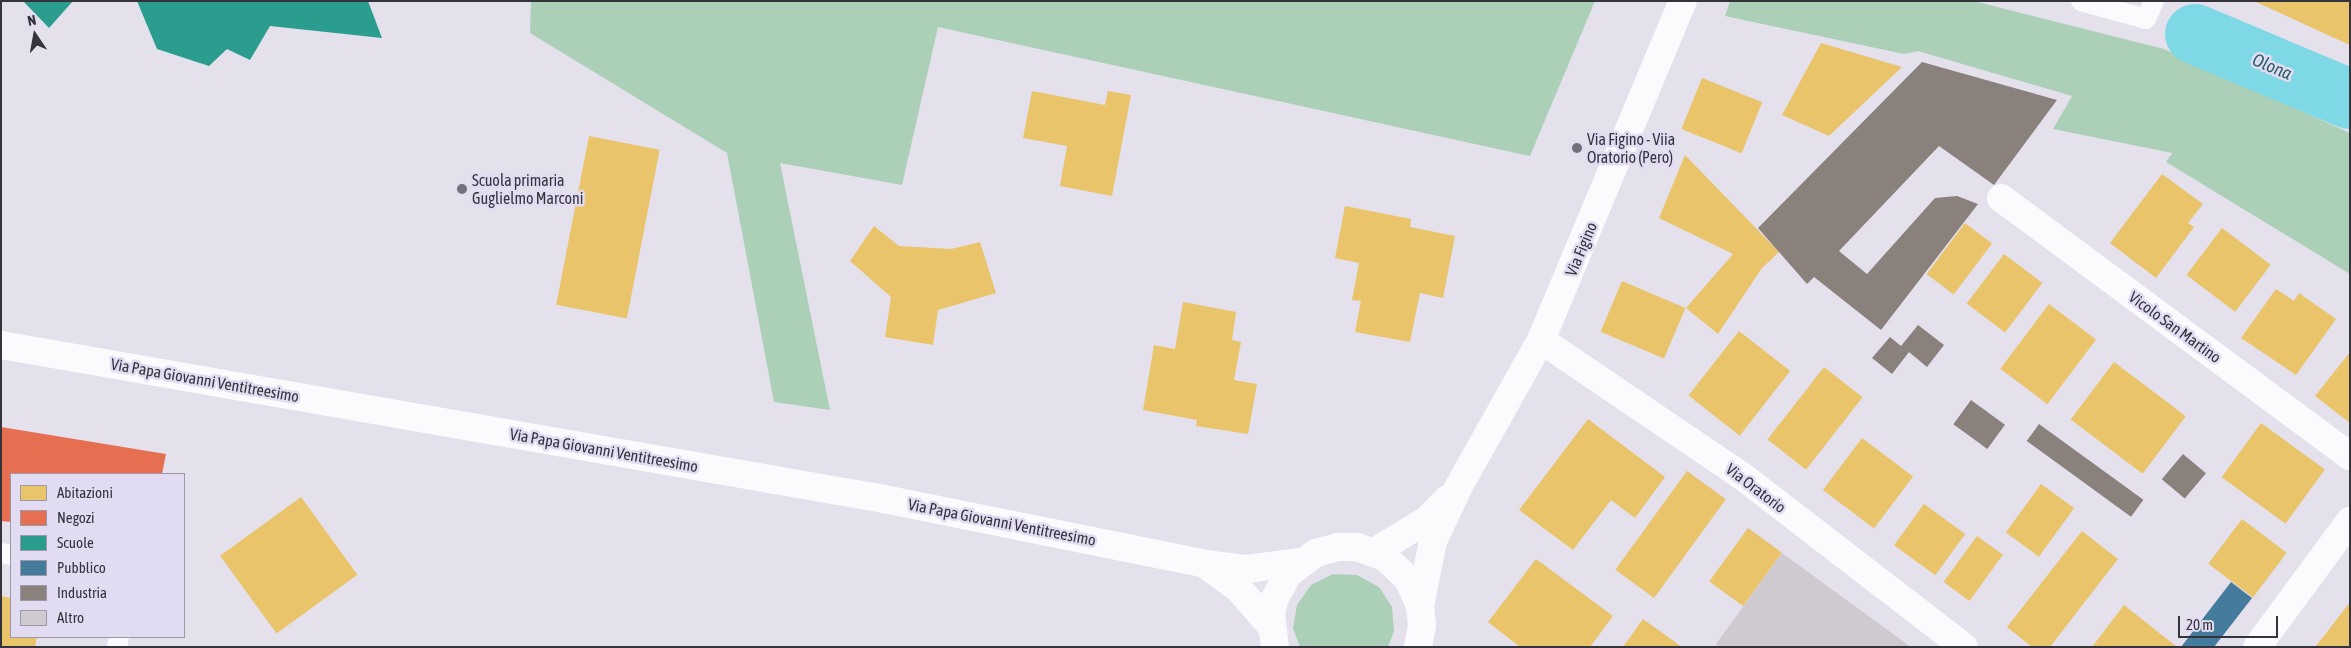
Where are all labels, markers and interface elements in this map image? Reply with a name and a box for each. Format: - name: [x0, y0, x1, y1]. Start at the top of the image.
- north arrow: [10, 10, 60, 60]
- text: N: [26, 12, 38, 29]
- water label: Olona: [2249, 49, 2295, 85]
- place label: Via Figino - Viia Oratorio (Pero): [1587, 129, 1675, 167]
- marker: Via Figino - Viia Oratorio (Pero): [1571, 142, 1583, 154]
- place label: Scuola primaria Guglielmo Marconi: [472, 170, 584, 208]
- marker: Scuola primaria Guglielmo Marconi: [456, 183, 468, 195]
- street label: Via Figino: [1561, 219, 1601, 279]
- street label: Vicolo San Martino: [2125, 287, 2225, 367]
- street label: Via Papa Giovanni Ventitreesimo: [109, 354, 301, 406]
- street label: Via Papa Giovanni Ventitreesimo: [508, 424, 700, 476]
- street label: Via Oratorio: [1722, 459, 1790, 517]
- legend: [10, 473, 185, 638]
- text: Abitazioni: [57, 484, 113, 501]
- street label: Via Papa Giovanni Ventitreesimo: [906, 494, 1098, 550]
- text: Negozi: [57, 509, 95, 526]
- text: Scuole: [57, 534, 94, 551]
- text: Pubblico: [57, 559, 106, 576]
- text: Industria: [57, 584, 107, 601]
- scale bar: [2181, 606, 2281, 638]
- text: Altro: [57, 609, 84, 626]
- text: 20 m: [2186, 616, 2213, 633]

